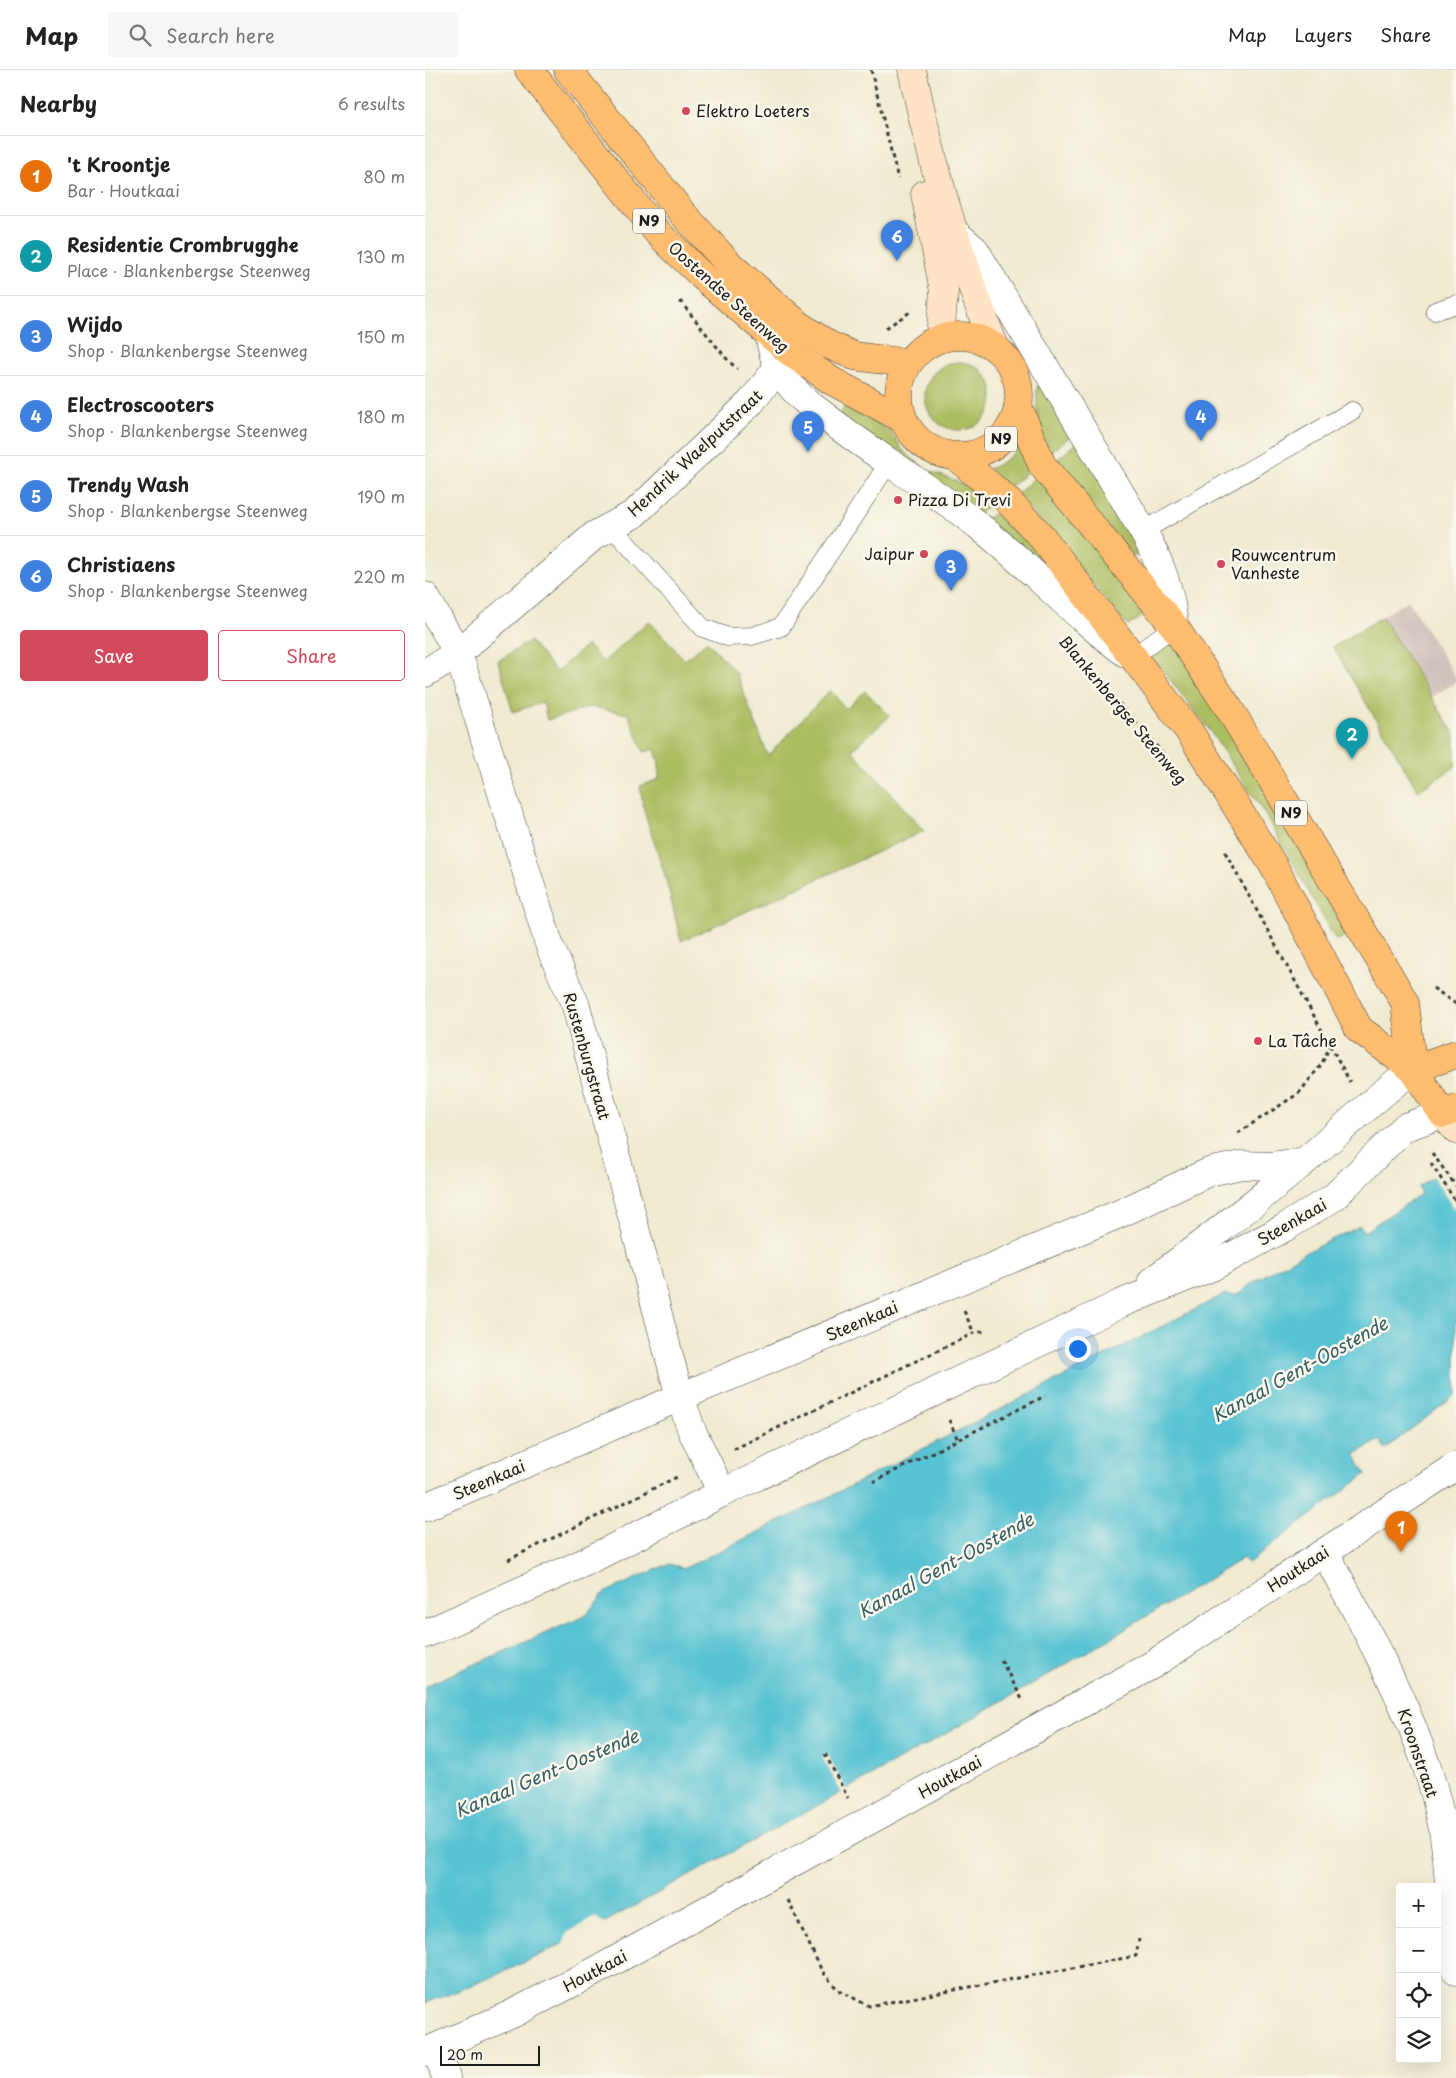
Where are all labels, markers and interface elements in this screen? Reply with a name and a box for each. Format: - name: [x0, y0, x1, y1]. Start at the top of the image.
- search box: [108, 12, 458, 57]
- text: Map: [25, 17, 78, 53]
- icon: search: [126, 21, 154, 49]
- text: Search here: [166, 21, 275, 49]
- text: Map: [1228, 21, 1267, 48]
- text: Layers: [1295, 21, 1352, 48]
- text: Share: [1380, 21, 1431, 48]
- text: Nearby: [20, 87, 97, 119]
- text: 6 results: [338, 91, 405, 115]
- place label: Elektro Loeters: [696, 98, 810, 122]
- marker: Elektro Loeters: [680, 105, 692, 117]
- text: 't Kroontje: [67, 150, 170, 178]
- text: 1: [32, 164, 40, 188]
- text: 80 m: [363, 164, 405, 188]
- text: Bar · Houtkaai: [67, 178, 180, 202]
- road number: N9: [633, 208, 665, 234]
- pin: 6: [881, 220, 913, 261]
- text: Residentie Crombrugghe: [67, 230, 299, 258]
- street label: Oostendse Steenweg: [664, 235, 796, 357]
- text: 2: [30, 244, 42, 268]
- text: 130 m: [357, 244, 405, 268]
- text: Place · Blankenbergse Steenweg: [67, 258, 311, 282]
- text: Wijdo: [67, 310, 122, 338]
- text: 3: [31, 324, 41, 348]
- text: 150 m: [357, 324, 405, 348]
- text: Shop · Blankenbergse Steenweg: [67, 338, 308, 362]
- street label: Hendrik Waelputstraat: [622, 383, 767, 521]
- text: Electroscooters: [67, 390, 214, 418]
- pin: 4: [1185, 400, 1217, 441]
- text: 4: [31, 404, 41, 428]
- text: 180 m: [357, 404, 405, 428]
- pin: 5: [792, 411, 824, 452]
- text: Shop · Blankenbergse Steenweg: [67, 418, 308, 442]
- road number: N9: [985, 426, 1017, 452]
- text: Trendy Wash: [67, 470, 189, 498]
- text: 5: [31, 484, 41, 508]
- text: 190 m: [357, 484, 405, 508]
- place label: Pizza Di Trevi: [908, 487, 1011, 511]
- marker: Pizza Di Trevi: [892, 494, 904, 506]
- text: Shop · Blankenbergse Steenweg: [67, 498, 308, 522]
- place label: Jaipur: [864, 541, 915, 565]
- place label: Rouwcentrum Vanheste: [1231, 542, 1336, 584]
- marker: Jaipur: [918, 548, 930, 560]
- text: Christiaens: [67, 550, 175, 578]
- pin: 3: [935, 550, 967, 591]
- marker: Rouwcentrum Vanheste: [1215, 558, 1227, 570]
- text: 6: [30, 564, 42, 588]
- text: 220 m: [354, 564, 405, 588]
- text: Shop · Blankenbergse Steenweg: [67, 578, 308, 602]
- street label: Blankenbergse Steenweg: [1054, 629, 1194, 789]
- button: Save: [20, 630, 208, 681]
- button: Share: [218, 630, 405, 681]
- pin: 2: [1336, 718, 1368, 759]
- road number: N9: [1275, 800, 1307, 826]
- street label: Rustenburgstraat: [558, 989, 618, 1123]
- place label: La Tâche: [1268, 1028, 1337, 1052]
- marker: La Tâche: [1252, 1035, 1264, 1047]
- street label: Steenkaai: [1252, 1192, 1331, 1251]
- street label: Steenkaai: [822, 1294, 902, 1346]
- water label: Kanaal Gent-Oostende: [1207, 1309, 1393, 1428]
- your location: [1065, 1336, 1091, 1362]
- street label: Steenkaai: [449, 1453, 529, 1505]
- water label: Kanaal Gent-Oostende: [853, 1505, 1039, 1624]
- pin: 1: [1385, 1511, 1417, 1552]
- street label: Houtkaai: [1262, 1539, 1333, 1597]
- street label: Kroonstraat: [1392, 1705, 1446, 1801]
- water label: Kanaal Gent-Oostende: [450, 1721, 644, 1824]
- street label: Houtkaai: [913, 1749, 986, 1804]
- map controls: [1396, 1883, 1441, 2063]
- button: +: [1396, 1883, 1441, 1928]
- button: −: [1396, 1928, 1441, 1973]
- street label: Houtkaai: [558, 1943, 631, 1997]
- button: locate: [1396, 1973, 1441, 2018]
- button: layers: [1396, 2018, 1441, 2063]
- scale bar: [440, 2043, 540, 2066]
- text: 20 m: [447, 2044, 483, 2065]

